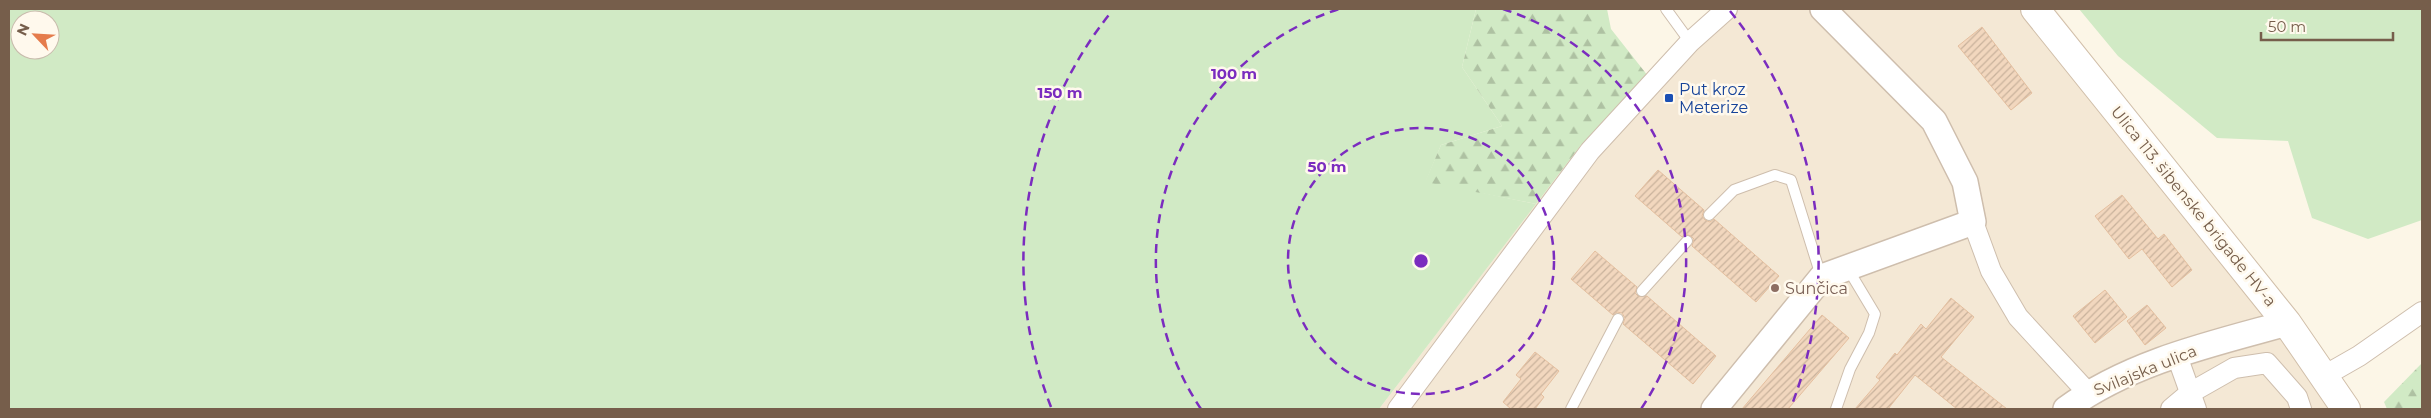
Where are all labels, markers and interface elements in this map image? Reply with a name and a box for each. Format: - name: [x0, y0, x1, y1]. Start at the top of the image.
- north arrow: [10, 10, 60, 60]
- scale bar: [2261, 10, 2394, 42]
- text: 50 m: [2268, 17, 2306, 36]
- text: N: [13, 21, 34, 38]
- text: 100 m: [1211, 64, 1257, 83]
- place label: Put kroz Meterize: [1679, 80, 1748, 117]
- text: 150 m: [1038, 83, 1082, 102]
- marker: Put kroz Meterize: [1663, 92, 1675, 104]
- street label: Ulica 113. šibenske brigade HV-a: [2107, 102, 2280, 310]
- text: 50 m: [1307, 157, 1347, 176]
- centre of rings: [1412, 252, 1430, 270]
- place label: Sunčica: [1785, 279, 1848, 298]
- marker: Sunčica: [1769, 282, 1781, 294]
- street label: Svilajska ulica: [2091, 341, 2199, 400]

